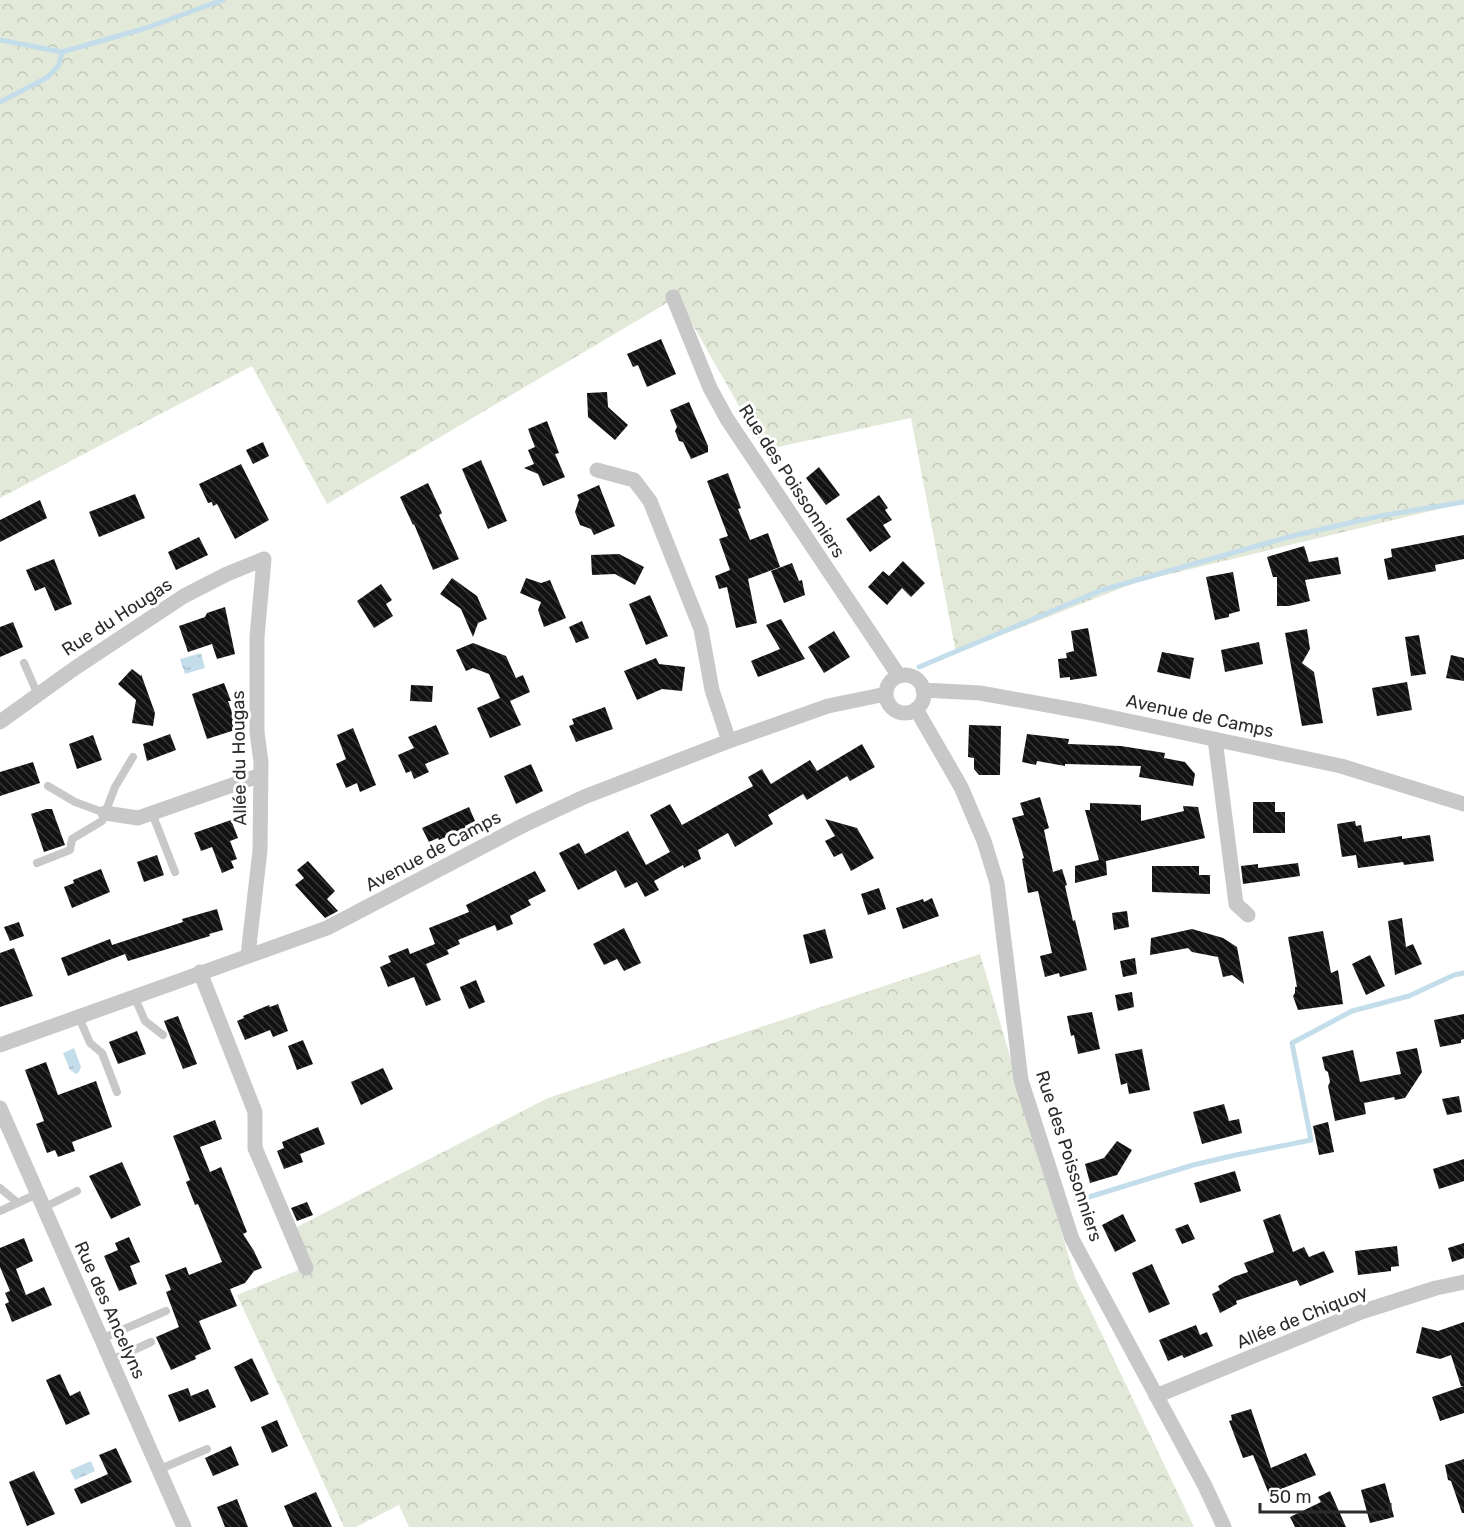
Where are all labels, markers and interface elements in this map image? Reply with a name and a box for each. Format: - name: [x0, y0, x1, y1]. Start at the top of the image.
- street label: Rue des Poissonniers: [734, 400, 850, 562]
- street label: Rue du Hougas: [58, 573, 176, 661]
- street label: Allée du Hougas: [227, 690, 251, 826]
- street label: Avenue de Camps: [1124, 690, 1276, 742]
- street label: Avenue de Camps: [361, 806, 505, 896]
- street label: Rue des Poissonniers: [1031, 1068, 1107, 1244]
- street label: Rue des Ancelyns: [70, 1238, 150, 1382]
- street label: Allée de Chiquoy: [1233, 1281, 1371, 1353]
- scale bar: [1260, 1476, 1390, 1514]
- text: 50 m: [1269, 1486, 1312, 1508]

